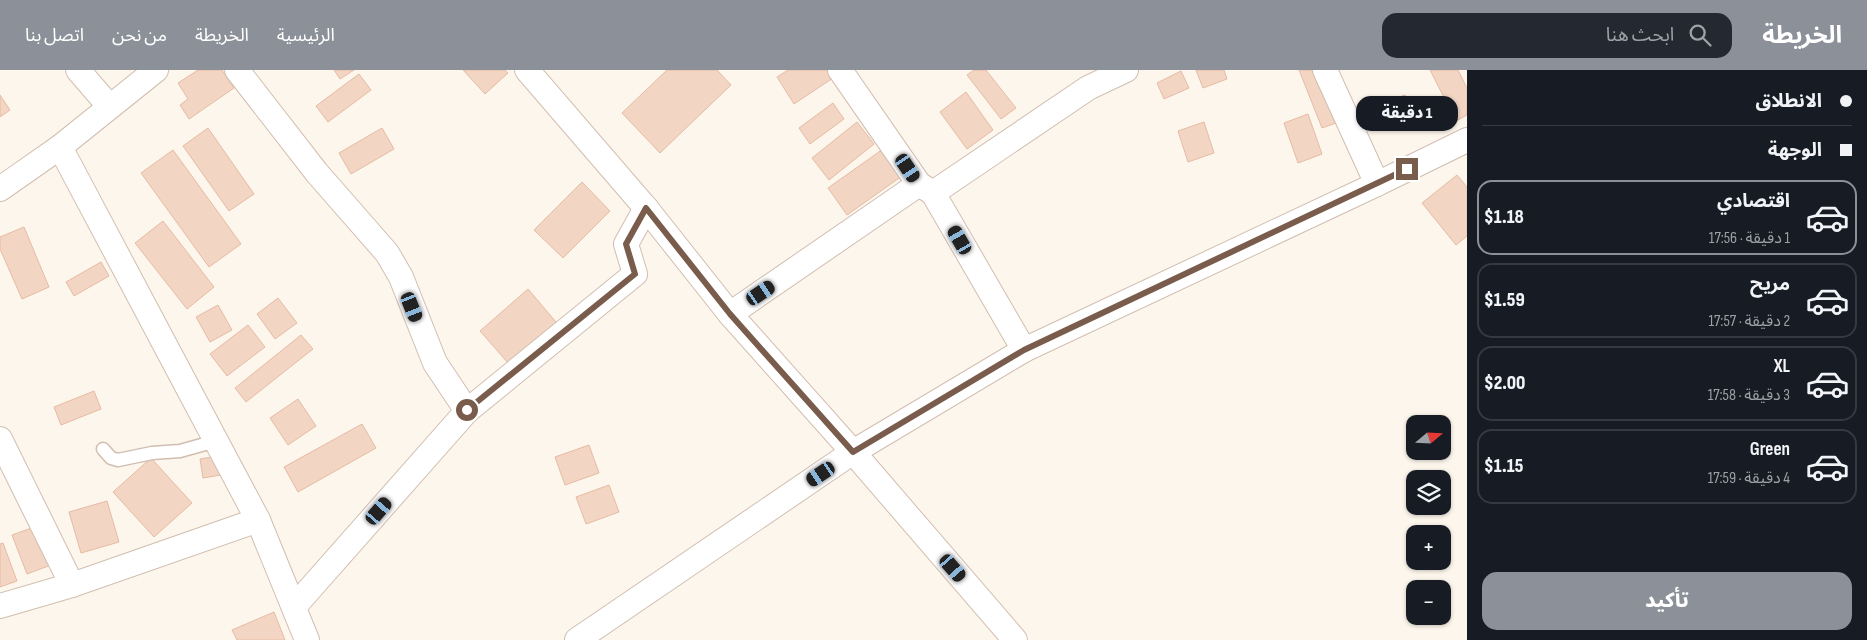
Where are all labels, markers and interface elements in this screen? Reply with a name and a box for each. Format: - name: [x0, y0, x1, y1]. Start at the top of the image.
- search box: [1382, 13, 1732, 58]
- icon: search: [1686, 21, 1714, 49]
- text: الخريطة: [1762, 21, 1842, 50]
- text: ابحث هنا: [1606, 24, 1674, 47]
- text: اتصل بنا: [25, 25, 84, 46]
- text: من نحن: [112, 25, 167, 46]
- text: الخريطة: [195, 25, 249, 46]
- text: الرئيسية: [277, 25, 335, 46]
- text: الانطلاق: [1756, 90, 1822, 113]
- callout: 1 دقيقة: [1356, 97, 1458, 132]
- text: 1 دقيقة: [1382, 104, 1432, 123]
- text: الوجهة: [1768, 139, 1822, 162]
- car: [893, 151, 922, 185]
- route end: [1396, 158, 1418, 180]
- text: اقتصادي: [1717, 190, 1790, 213]
- icon: car: [1805, 195, 1850, 240]
- text: $1.18: [1484, 206, 1524, 229]
- car: [946, 223, 973, 257]
- text: 1 دقيقة · 17:56: [1709, 229, 1790, 248]
- text: مريح: [1750, 273, 1790, 296]
- car: [744, 278, 777, 308]
- icon: car: [1805, 278, 1850, 323]
- text: $1.59: [1484, 289, 1525, 312]
- car: [399, 290, 424, 324]
- text: 2 دقيقة · 17:57: [1709, 312, 1790, 331]
- text: XL: [1774, 355, 1790, 378]
- icon: car: [1805, 361, 1850, 406]
- text: $2.00: [1484, 372, 1525, 395]
- text: 3 دقيقة · 17:58: [1708, 386, 1790, 405]
- route start: [456, 399, 478, 421]
- north arrow: [1406, 415, 1451, 460]
- map controls: [1406, 415, 1451, 625]
- text: Green: [1750, 438, 1790, 461]
- icon: car: [1805, 444, 1850, 489]
- text: $1.15: [1484, 455, 1523, 478]
- car: [804, 459, 837, 489]
- text: 4 دقيقة · 17:59: [1708, 469, 1790, 488]
- button: layers: [1406, 470, 1451, 515]
- car: [363, 495, 394, 527]
- button: +: [1406, 525, 1451, 570]
- car: [937, 552, 968, 584]
- button: تأكيد: [1482, 572, 1852, 630]
- button: −: [1406, 580, 1451, 625]

